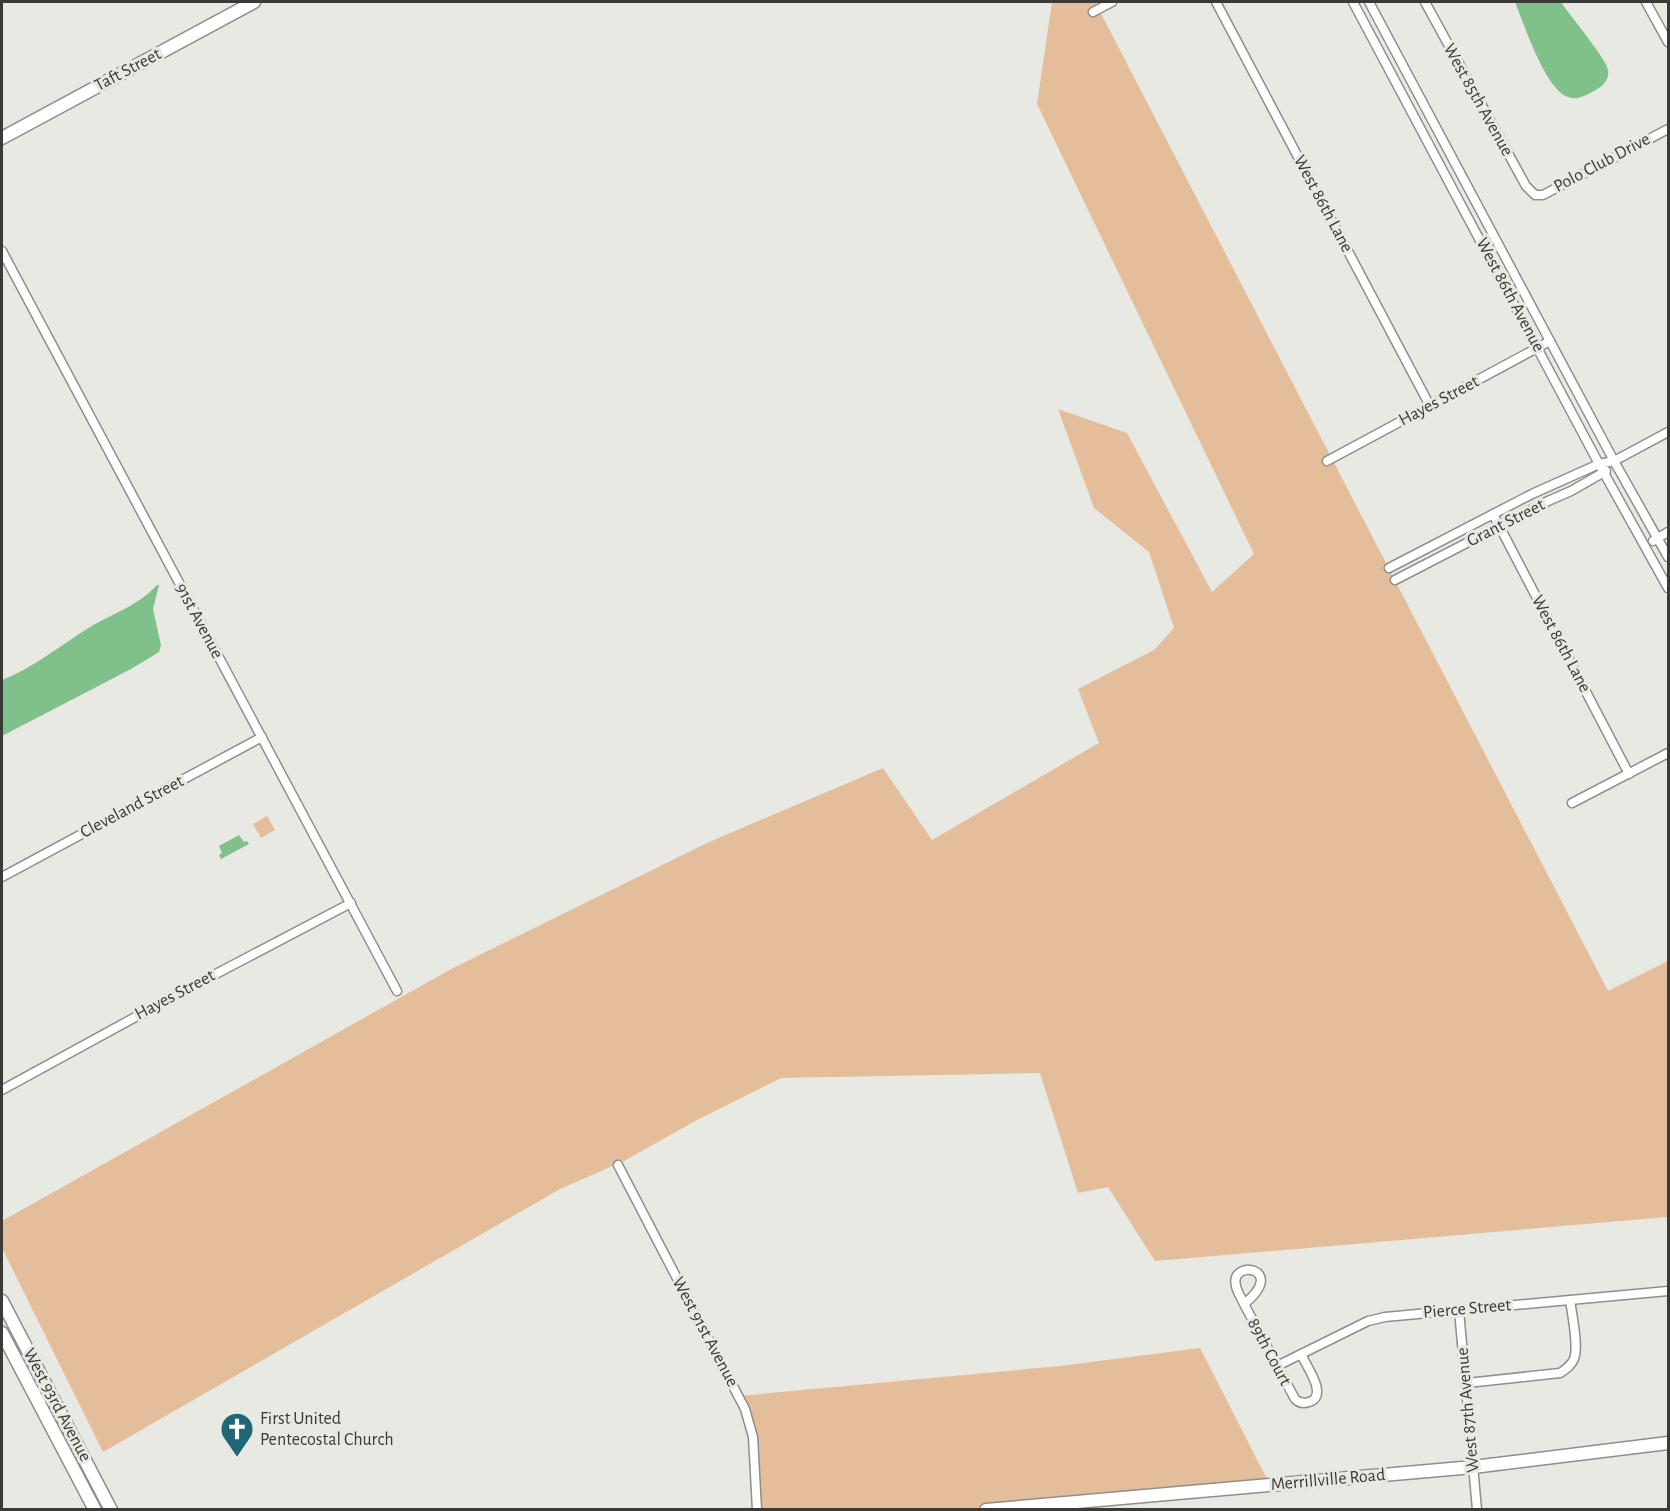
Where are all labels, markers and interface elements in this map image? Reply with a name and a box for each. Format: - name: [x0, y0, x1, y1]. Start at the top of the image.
- street label: West 85th Avenue: [1440, 41, 1516, 159]
- street label: Taft Street: [92, 45, 164, 95]
- street label: Polo Club Drive: [1551, 130, 1653, 196]
- street label: West 86th Lane: [1290, 152, 1356, 256]
- street label: West 86th Avenue: [1472, 235, 1548, 355]
- street label: Hayes Street: [1396, 372, 1482, 430]
- street label: Grant Street: [1464, 496, 1548, 550]
- street label: 91st Avenue: [172, 580, 226, 662]
- street label: West 86th Lane: [1528, 592, 1594, 696]
- street label: Cleveland Street: [77, 772, 187, 842]
- street label: Hayes Street: [132, 966, 218, 1024]
- street label: West 91st Avenue: [669, 1274, 741, 1390]
- street label: Pierce Street: [1422, 1296, 1512, 1322]
- street label: 89th Court: [1244, 1315, 1294, 1389]
- street label: West 93rd Avenue: [20, 1345, 94, 1465]
- street label: West 87th Avenue: [1454, 1347, 1482, 1473]
- place label: First United Pentecostal Church: [260, 1410, 394, 1449]
- church icon: First United Pentecostal Church: [219, 1411, 255, 1458]
- street label: Merrillville Road: [1270, 1466, 1386, 1494]

